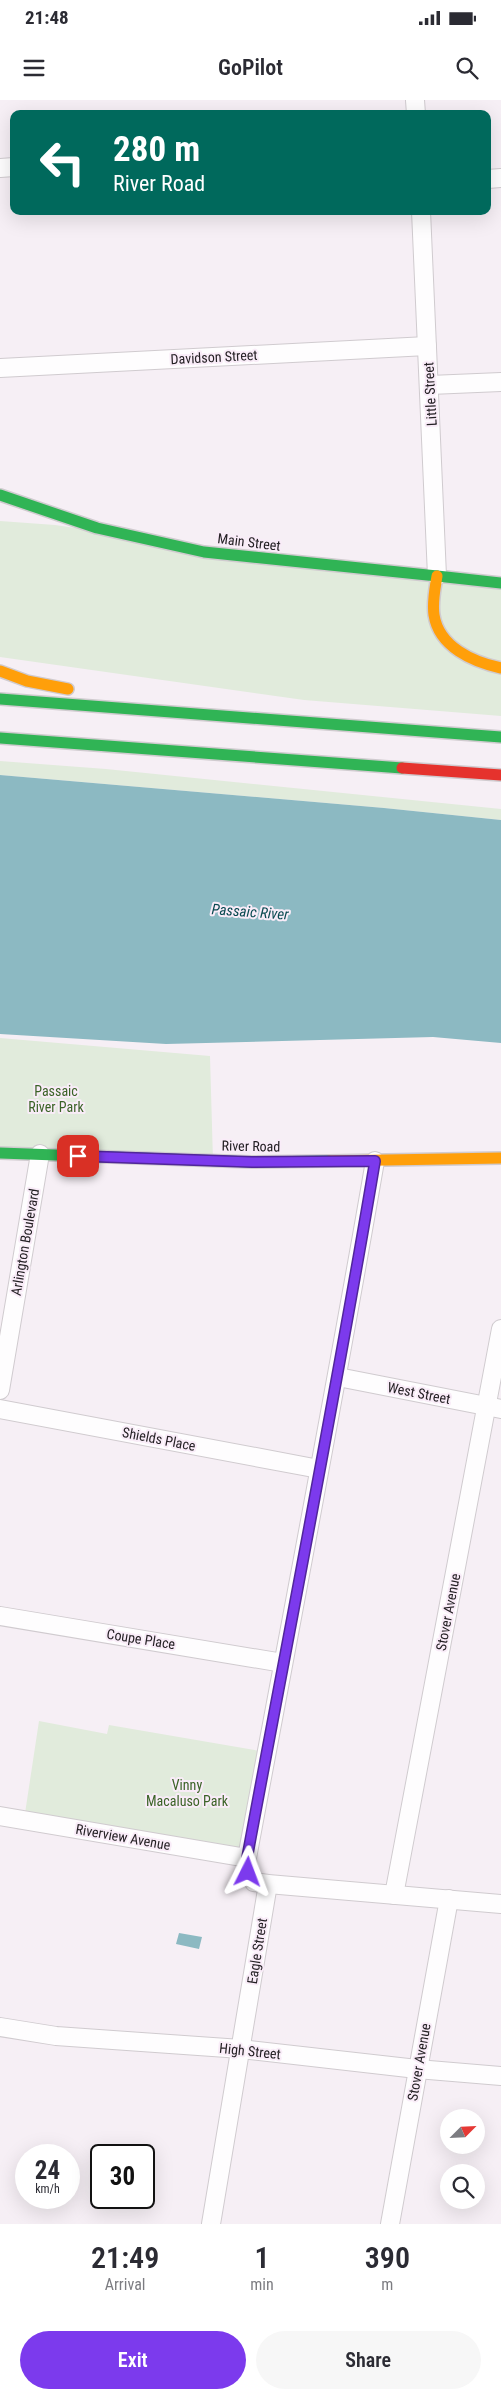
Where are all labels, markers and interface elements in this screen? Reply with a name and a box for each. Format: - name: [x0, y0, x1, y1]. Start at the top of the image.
- text: 21:48: [25, 6, 69, 29]
- icon: menu: [20, 54, 48, 82]
- icon: search: [453, 54, 481, 82]
- text: GoPilot: [218, 55, 283, 80]
- text: 280 m: [113, 129, 200, 170]
- icon: left: [30, 130, 95, 195]
- text: River Road: [113, 171, 205, 196]
- street label: Davidson Street: [170, 347, 258, 367]
- street label: Little Street: [420, 362, 440, 426]
- street label: Main Street: [217, 530, 281, 554]
- water label: Passaic River: [211, 900, 290, 924]
- park label: Passaic River Park: [28, 1083, 84, 1115]
- pin: [57, 1135, 99, 1177]
- street label: River Road: [222, 1137, 280, 1155]
- icon: arrive: [64, 1142, 92, 1170]
- street label: Arlington Boulevard: [8, 1187, 42, 1297]
- street label: West Street: [386, 1379, 452, 1407]
- street label: Shields Place: [121, 1424, 197, 1454]
- street label: Stover Avenue: [433, 1572, 463, 1652]
- street label: Coupe Place: [106, 1626, 177, 1652]
- park label: Vinny Macaluso Park: [146, 1777, 229, 1809]
- street label: Riverview Avenue: [74, 1821, 172, 1853]
- position arrow: [221, 1845, 273, 1897]
- street label: Eagle Street: [244, 1917, 270, 1985]
- street label: Stover Avenue: [404, 2022, 434, 2102]
- street label: High Street: [219, 2040, 281, 2062]
- north arrow: [440, 2109, 485, 2154]
- map controls: [440, 2109, 485, 2209]
- speed limit sign: 30: [90, 2144, 155, 2209]
- text: 24: [35, 2156, 60, 2185]
- button: search: [440, 2164, 485, 2209]
- text: km/h: [35, 2182, 60, 2196]
- text: 21:49: [91, 2240, 159, 2275]
- text: 1: [254, 2240, 270, 2275]
- text: 390: [365, 2240, 410, 2275]
- text: Arrival: [105, 2275, 145, 2294]
- text: min: [250, 2275, 274, 2294]
- text: m: [381, 2275, 393, 2294]
- button: Exit: [20, 2331, 246, 2389]
- button: Share: [256, 2331, 481, 2389]

